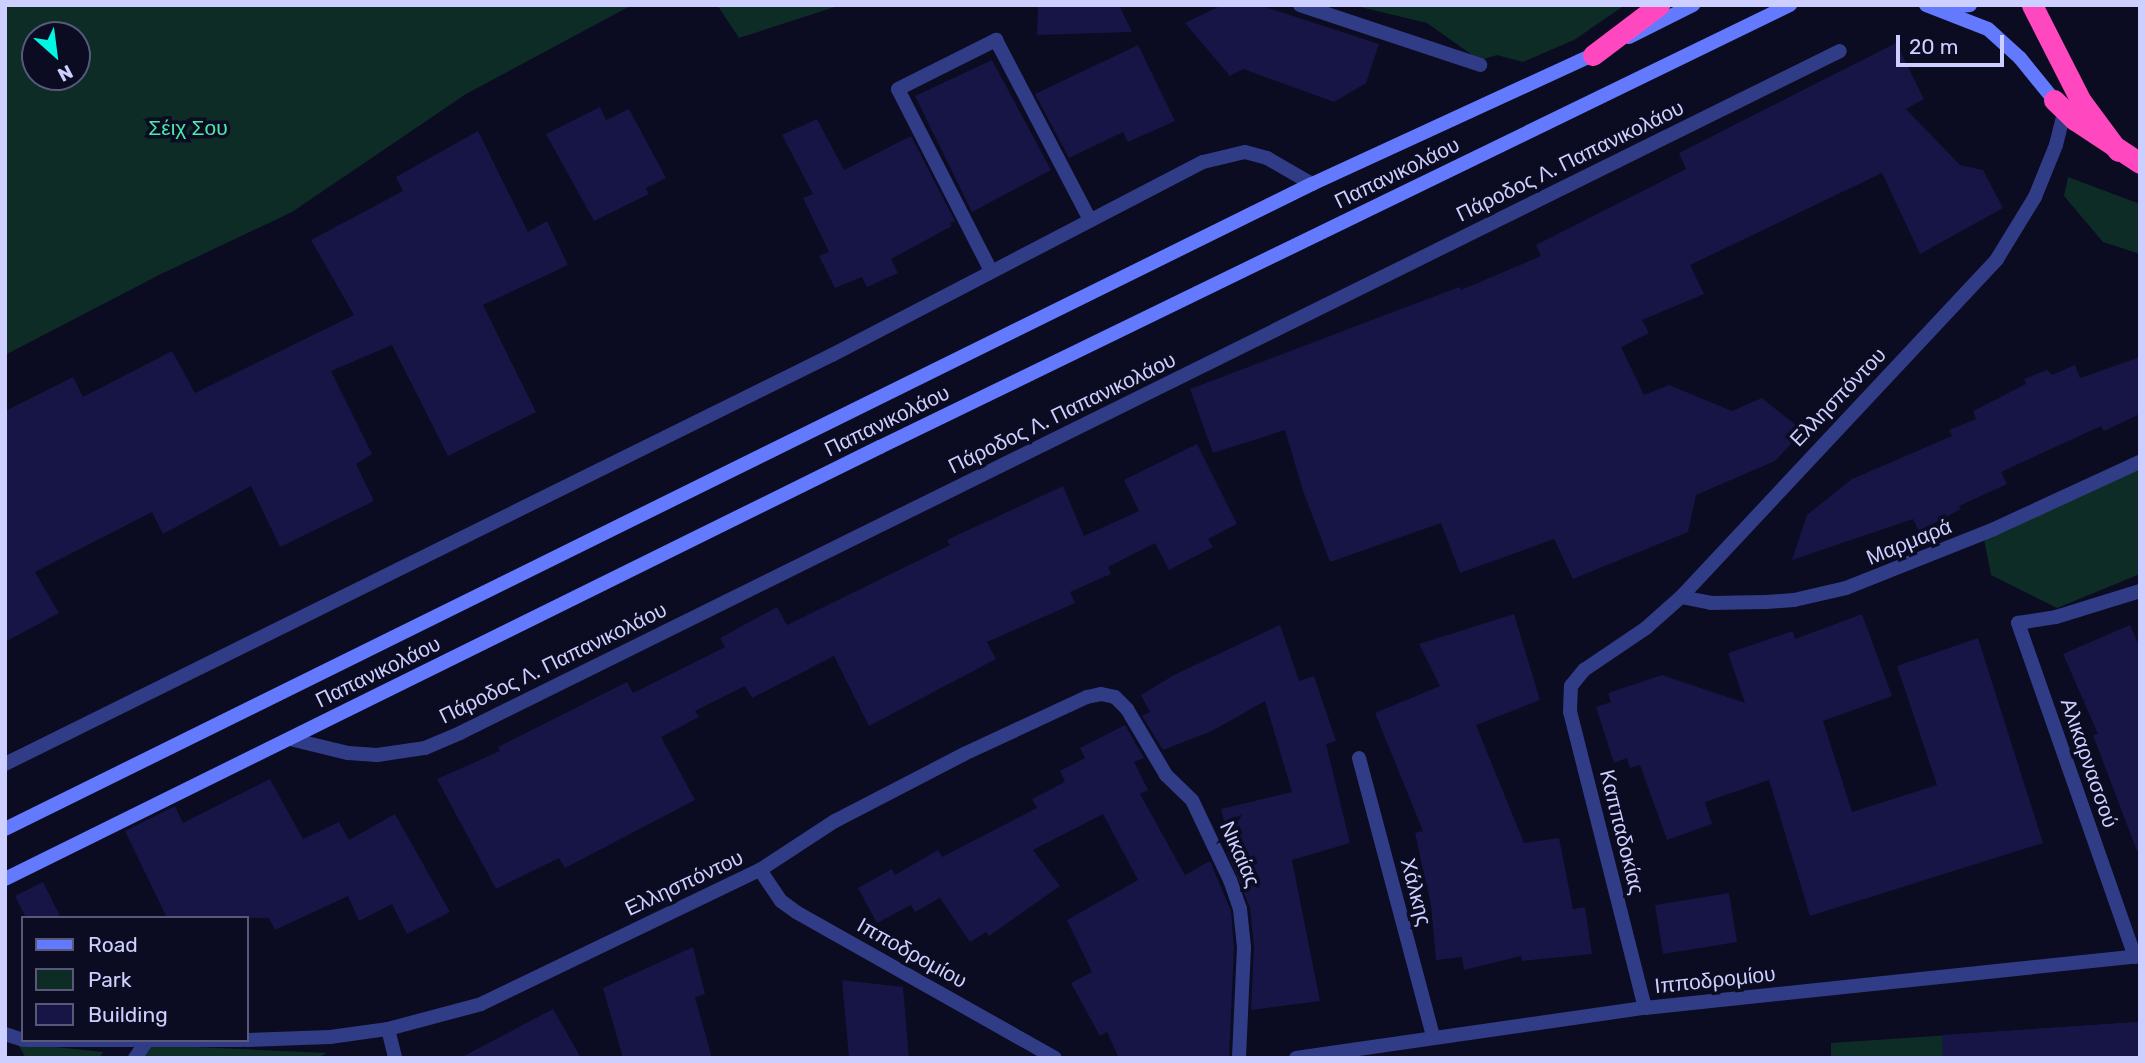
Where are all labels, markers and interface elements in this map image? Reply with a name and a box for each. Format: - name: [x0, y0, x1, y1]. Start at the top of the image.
- north arrow: [21, 21, 91, 91]
- scale bar: [1900, 21, 2008, 65]
- text: 20 m: [1909, 34, 1958, 59]
- text: N: [54, 60, 77, 87]
- street label: Πάροδος Λ. Παπανικολάου: [1452, 95, 1688, 227]
- park label: Σέιχ Σου: [148, 115, 228, 141]
- street label: Παπανικολάου: [1330, 132, 1464, 214]
- street label: Ελλησπόντου: [1785, 342, 1891, 452]
- street label: Πάροδος Λ. Παπανικολάου: [944, 347, 1180, 479]
- street label: Παπανικολάου: [820, 380, 954, 462]
- street label: Μαρμαρά: [1863, 513, 1955, 571]
- street label: Πάροδος Λ. Παπανικολάου: [435, 597, 671, 729]
- street label: Παπανικολάου: [311, 631, 445, 713]
- street label: Αλικαρνασσού: [2055, 695, 2123, 831]
- street label: Καππαδοκίας: [1594, 767, 1650, 897]
- street label: Νικαίας: [1214, 817, 1266, 891]
- street label: Ελλησπόντου: [621, 845, 747, 921]
- street label: Χάλκης: [1395, 855, 1437, 929]
- street label: Ιπποδρομίου: [853, 913, 971, 993]
- legend: [21, 916, 248, 1042]
- text: Road: [88, 932, 138, 957]
- street label: Ιπποδρομίου: [1653, 961, 1777, 999]
- text: Park: [88, 967, 132, 992]
- text: Building: [88, 1002, 168, 1027]

